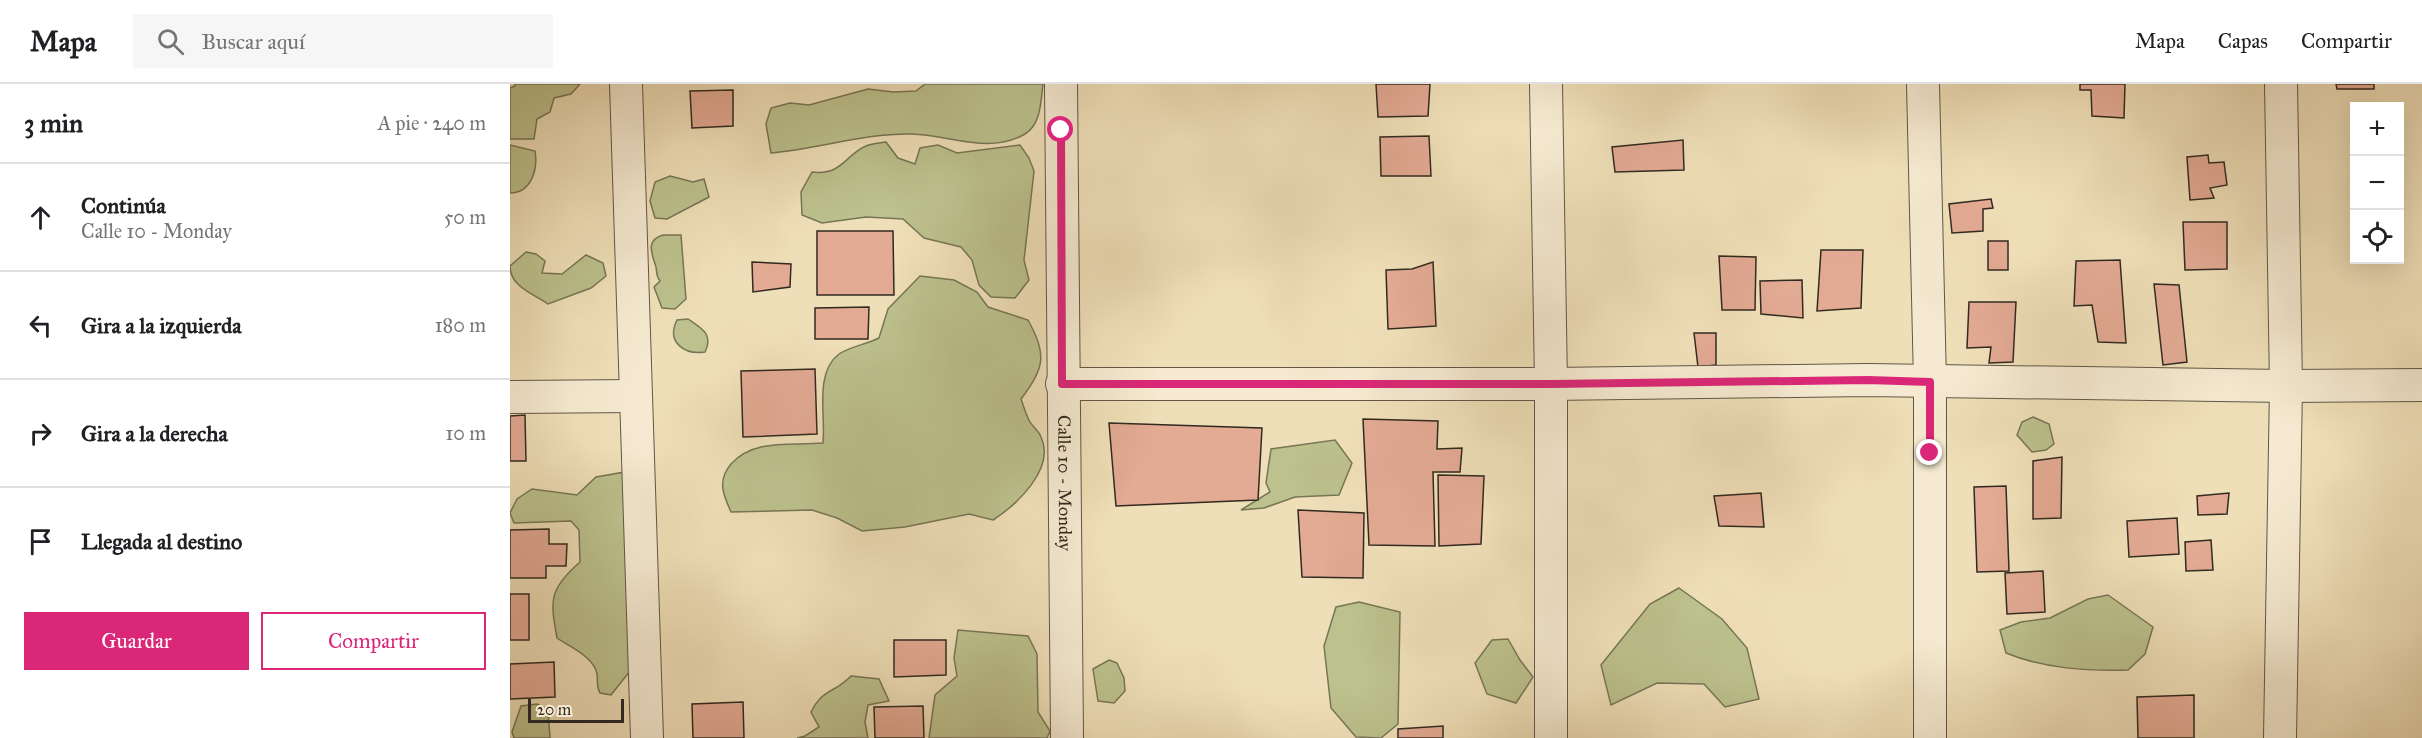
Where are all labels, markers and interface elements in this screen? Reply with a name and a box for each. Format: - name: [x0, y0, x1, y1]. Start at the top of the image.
- search box: [133, 14, 553, 68]
- text: Mapa: [30, 24, 97, 59]
- icon: search: [154, 25, 187, 58]
- text: Buscar aquí: [202, 28, 305, 55]
- text: Mapa: [2135, 28, 2185, 54]
- text: Capas: [2218, 28, 2268, 54]
- text: Compartir: [2301, 28, 2392, 54]
- map controls: [2350, 102, 2404, 264]
- button: +: [2350, 102, 2404, 156]
- text: 3 min: [24, 107, 83, 139]
- text: A pie · 240 m: [378, 111, 486, 135]
- route start: [1047, 116, 1073, 142]
- button: −: [2350, 156, 2404, 210]
- text: Continúa: [81, 192, 166, 219]
- icon: ahead: [24, 201, 57, 234]
- text: 50 m: [444, 205, 486, 229]
- button: locate: [2350, 210, 2404, 264]
- text: Calle 10 - Monday: [81, 219, 232, 243]
- icon: left: [24, 309, 57, 342]
- text: Gira a la izquierda: [81, 312, 242, 339]
- text: 180 m: [435, 313, 486, 337]
- street label: Calle 10 - Monday: [1053, 415, 1076, 552]
- icon: right: [24, 417, 57, 450]
- text: Gira a la derecha: [81, 420, 228, 447]
- text: 10 m: [445, 421, 486, 445]
- route end: [1916, 439, 1942, 465]
- icon: arrive: [24, 525, 57, 558]
- text: Llegada al destino: [81, 528, 242, 555]
- button: Guardar: [24, 612, 249, 670]
- button: Compartir: [261, 612, 486, 670]
- scale bar: [528, 696, 624, 724]
- text: 20 m: [537, 700, 571, 719]

